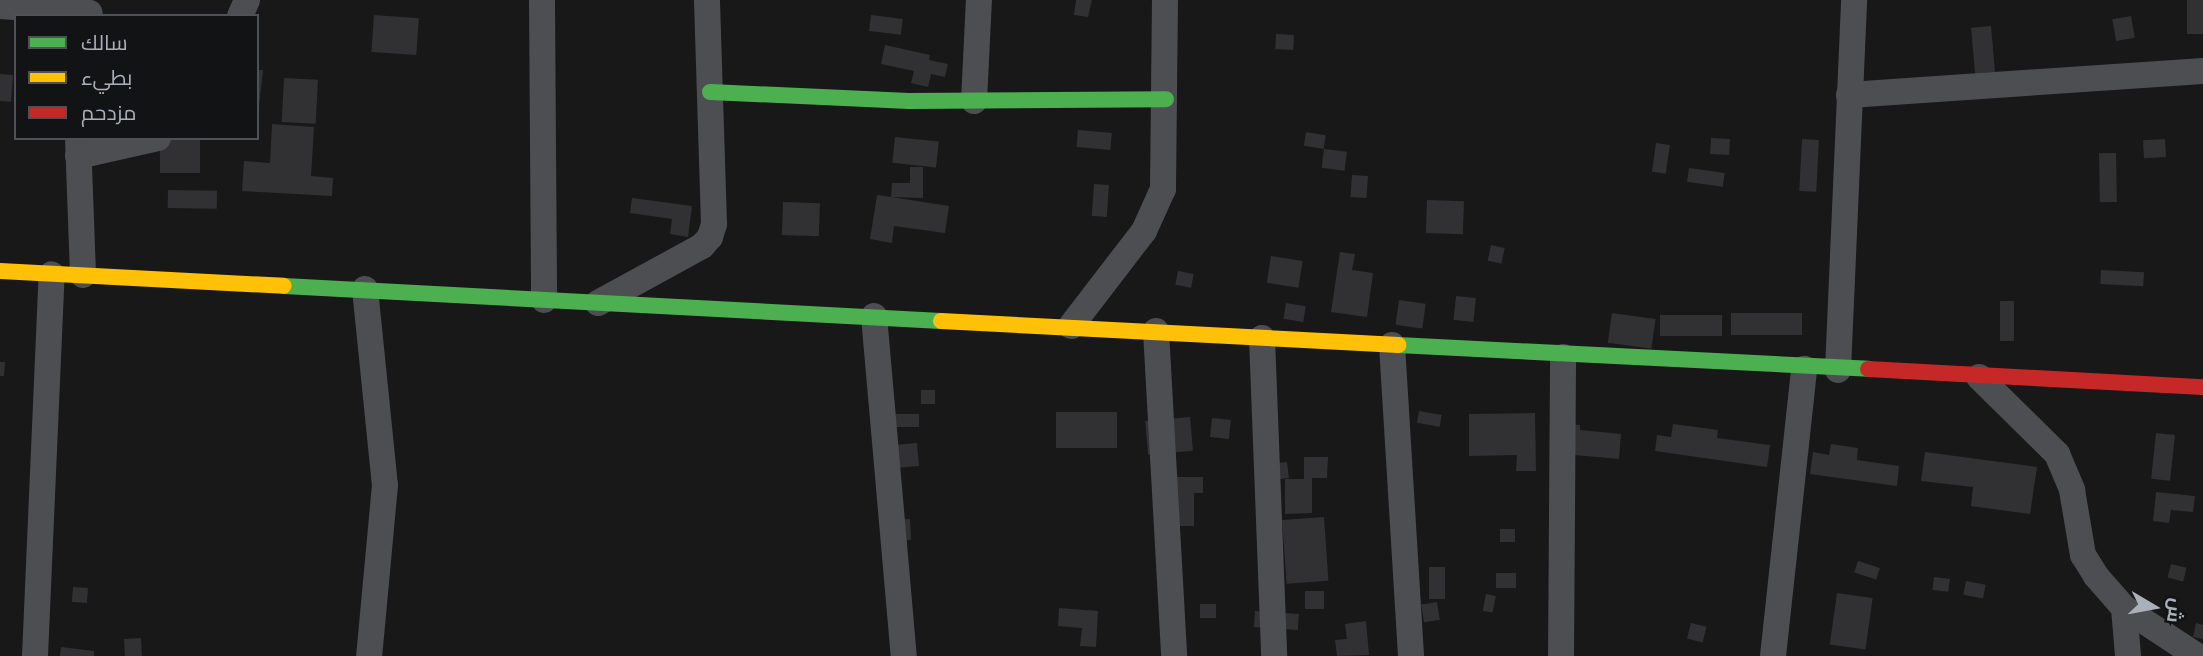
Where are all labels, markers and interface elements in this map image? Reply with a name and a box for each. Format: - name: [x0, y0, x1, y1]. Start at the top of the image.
- legend: [14, 14, 259, 140]
- text: سالك: [81, 30, 128, 55]
- text: بطيء: [81, 65, 132, 90]
- text: مزدحم: [81, 100, 136, 125]
- north arrow: [2119, 572, 2189, 642]
- text: ش: [2162, 597, 2189, 625]

